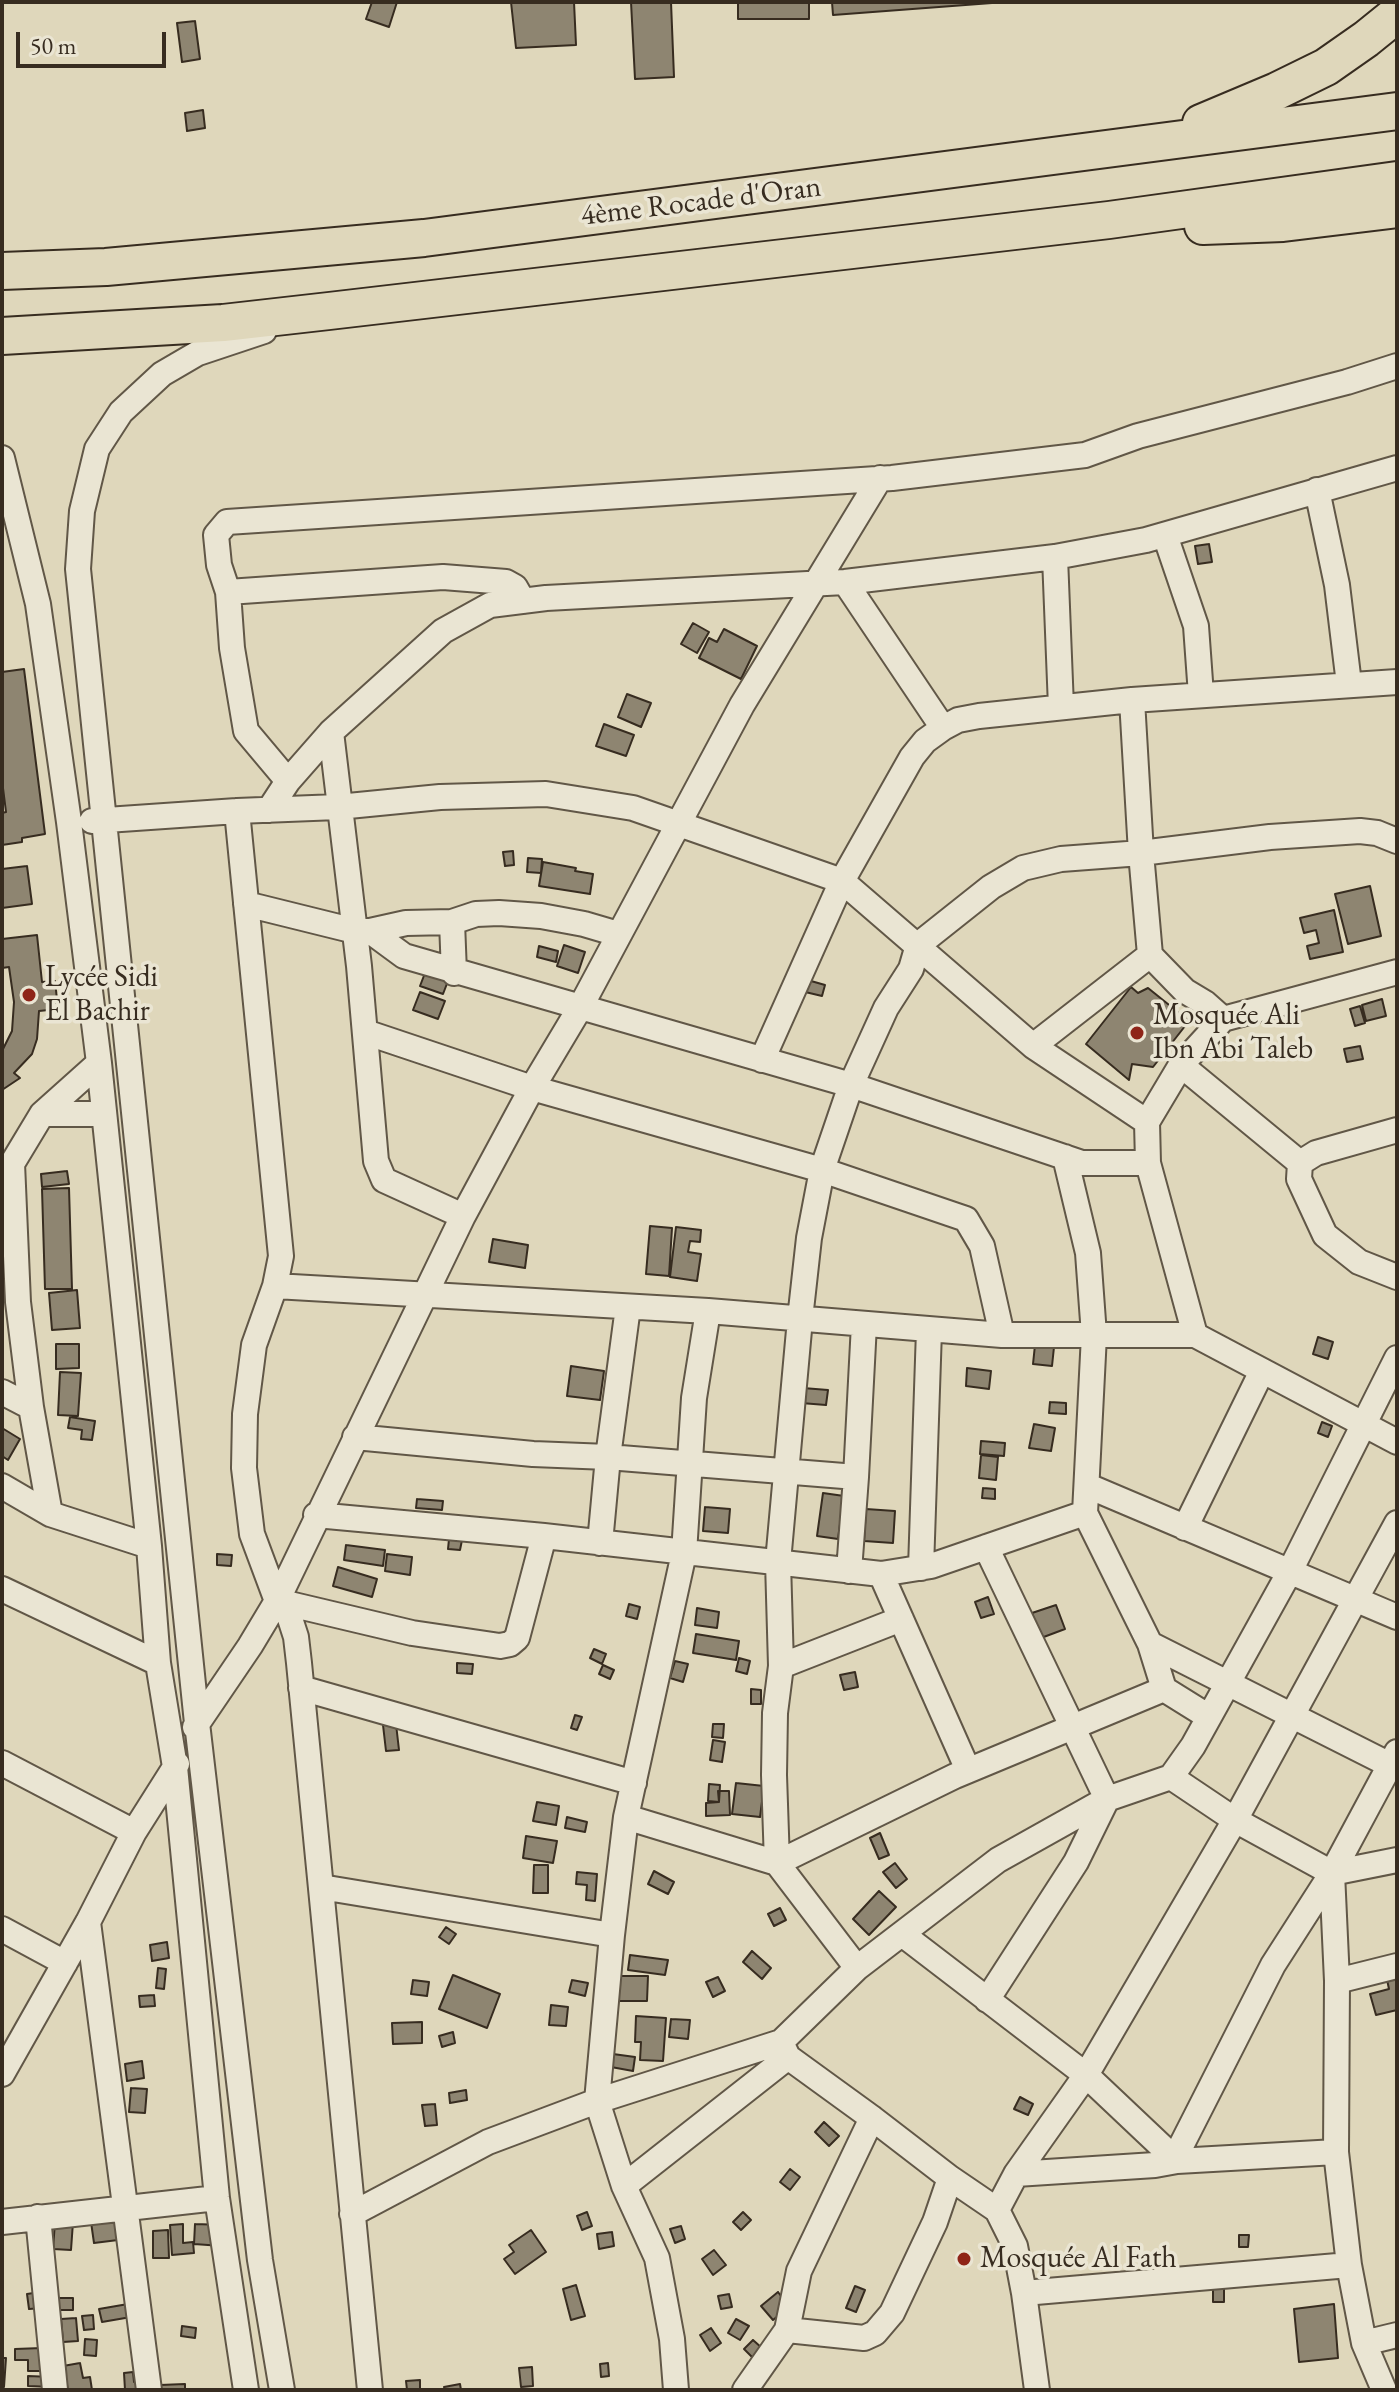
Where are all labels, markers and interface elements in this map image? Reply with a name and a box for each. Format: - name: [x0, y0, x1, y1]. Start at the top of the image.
- scale bar: [20, 16, 170, 66]
- text: 50 m: [30, 30, 77, 61]
- street label: 4ème Rocade d'Oran: [579, 169, 823, 235]
- place label: Lycée Sidi El Bachir: [45, 960, 158, 1030]
- marker: Lycée Sidi El Bachir: [20, 986, 38, 1004]
- place label: Mosquée Ali Ibn Abi Taleb: [1153, 998, 1313, 1068]
- marker: Mosquée Ali Ibn Abi Taleb: [1128, 1024, 1146, 1042]
- place label: Mosquée Al Fath: [980, 2241, 1177, 2277]
- marker: Mosquée Al Fath: [955, 2250, 973, 2268]

